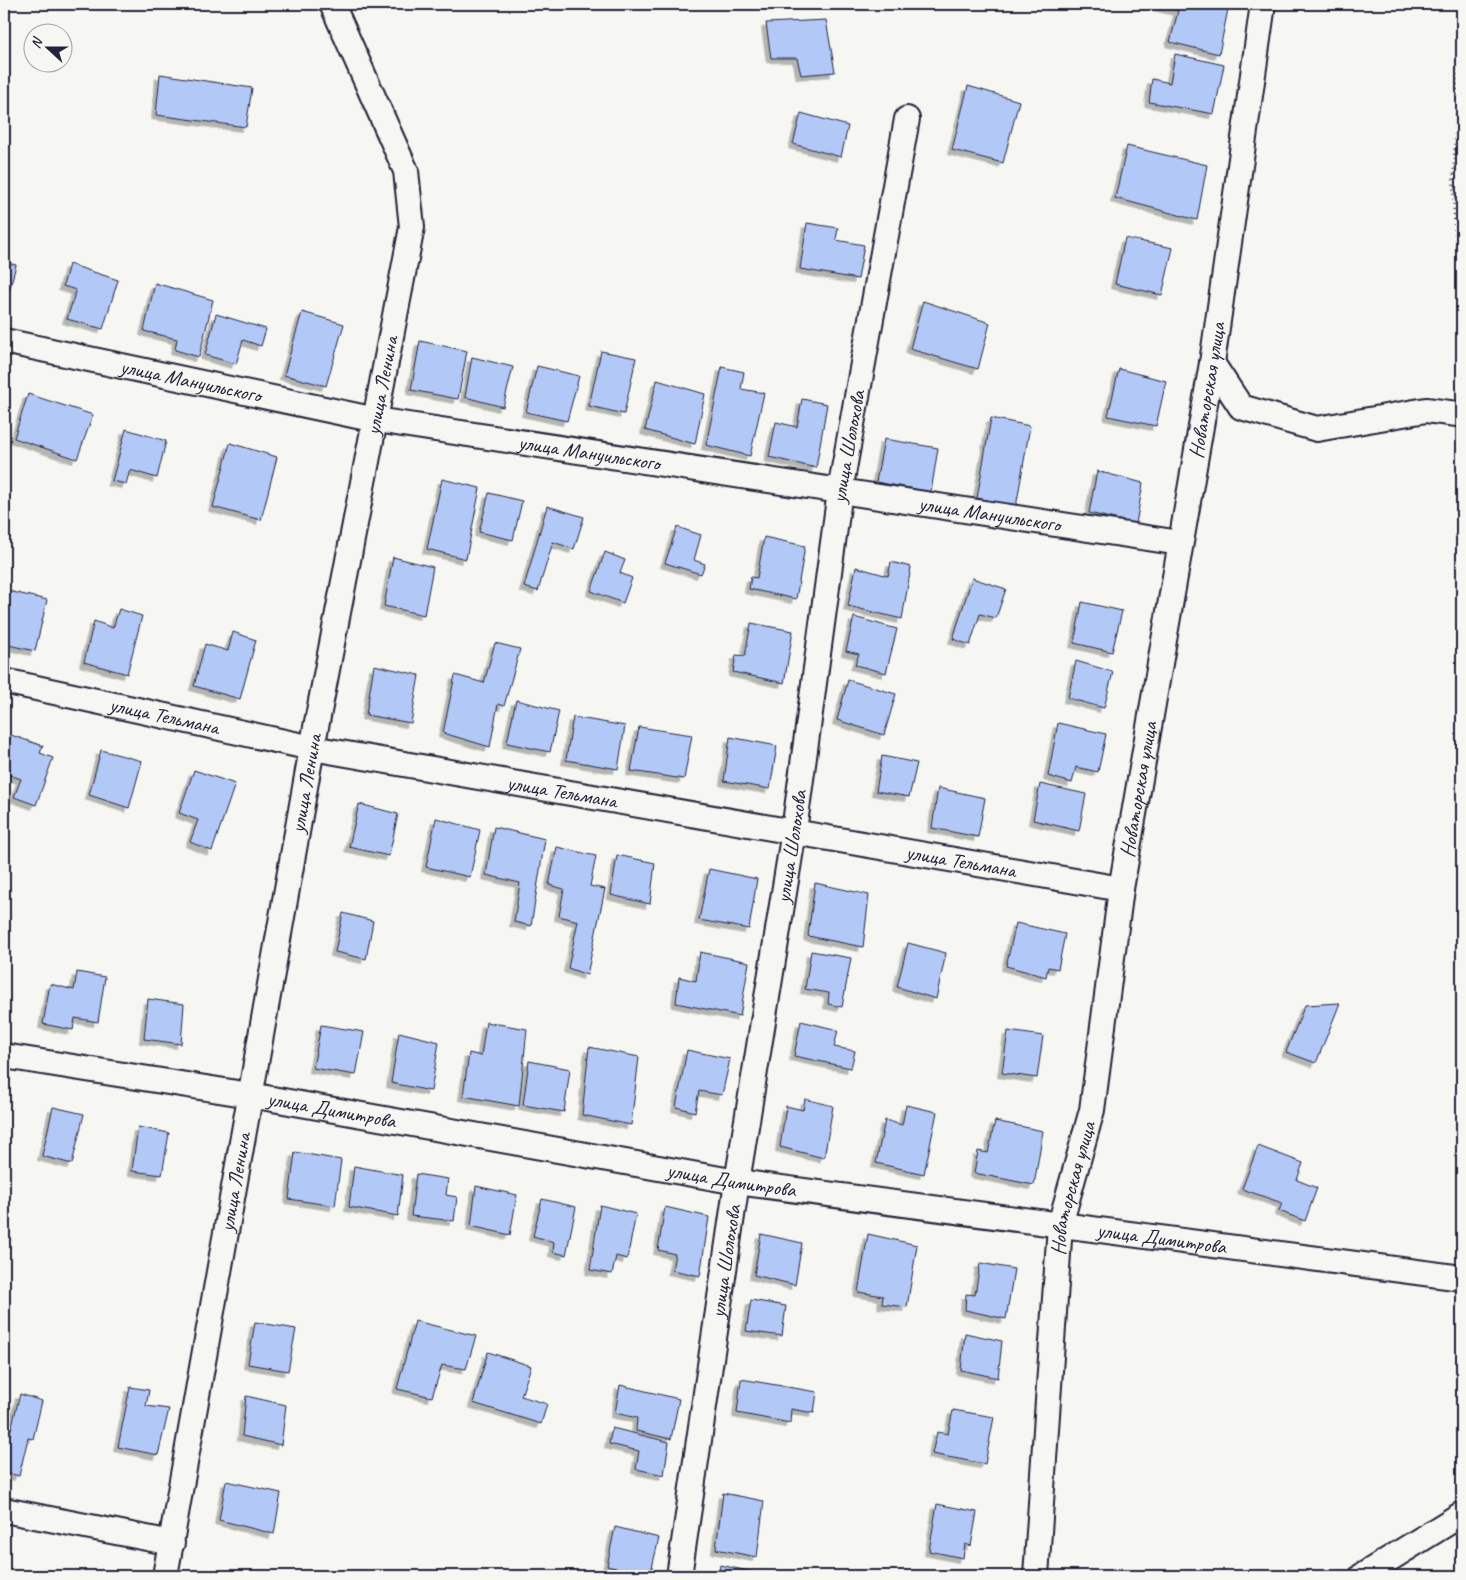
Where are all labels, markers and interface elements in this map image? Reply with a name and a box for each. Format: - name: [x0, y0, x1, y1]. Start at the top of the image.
- north arrow: [22, 22, 72, 72]
- text: N: [27, 34, 47, 51]
- street label: Новаторская улица: [1183, 319, 1231, 460]
- street label: улица Ленина: [359, 332, 404, 439]
- street label: улица Мануильского: [116, 353, 266, 409]
- street label: улица Шолохова: [825, 387, 871, 506]
- street label: улица Мануильского: [515, 429, 665, 477]
- street label: улица Мануильского: [915, 490, 1065, 538]
- street label: улица Тельмана: [105, 691, 224, 741]
- street label: Новаторская улица: [1114, 718, 1163, 859]
- street label: улица Ленина: [284, 729, 328, 837]
- street label: улица Тельмана: [503, 769, 621, 814]
- street label: улица Шолохова: [769, 787, 813, 907]
- street label: улица Тельмана: [902, 838, 1020, 884]
- street label: улица Димитрова: [263, 1085, 400, 1134]
- street label: Новаторская улица: [1045, 1117, 1102, 1256]
- street label: улица Ленина: [213, 1128, 257, 1236]
- street label: улица Димитрова: [663, 1156, 799, 1203]
- street label: улица Шолохова: [704, 1202, 747, 1321]
- street label: улица Димитрова: [1093, 1217, 1229, 1260]

